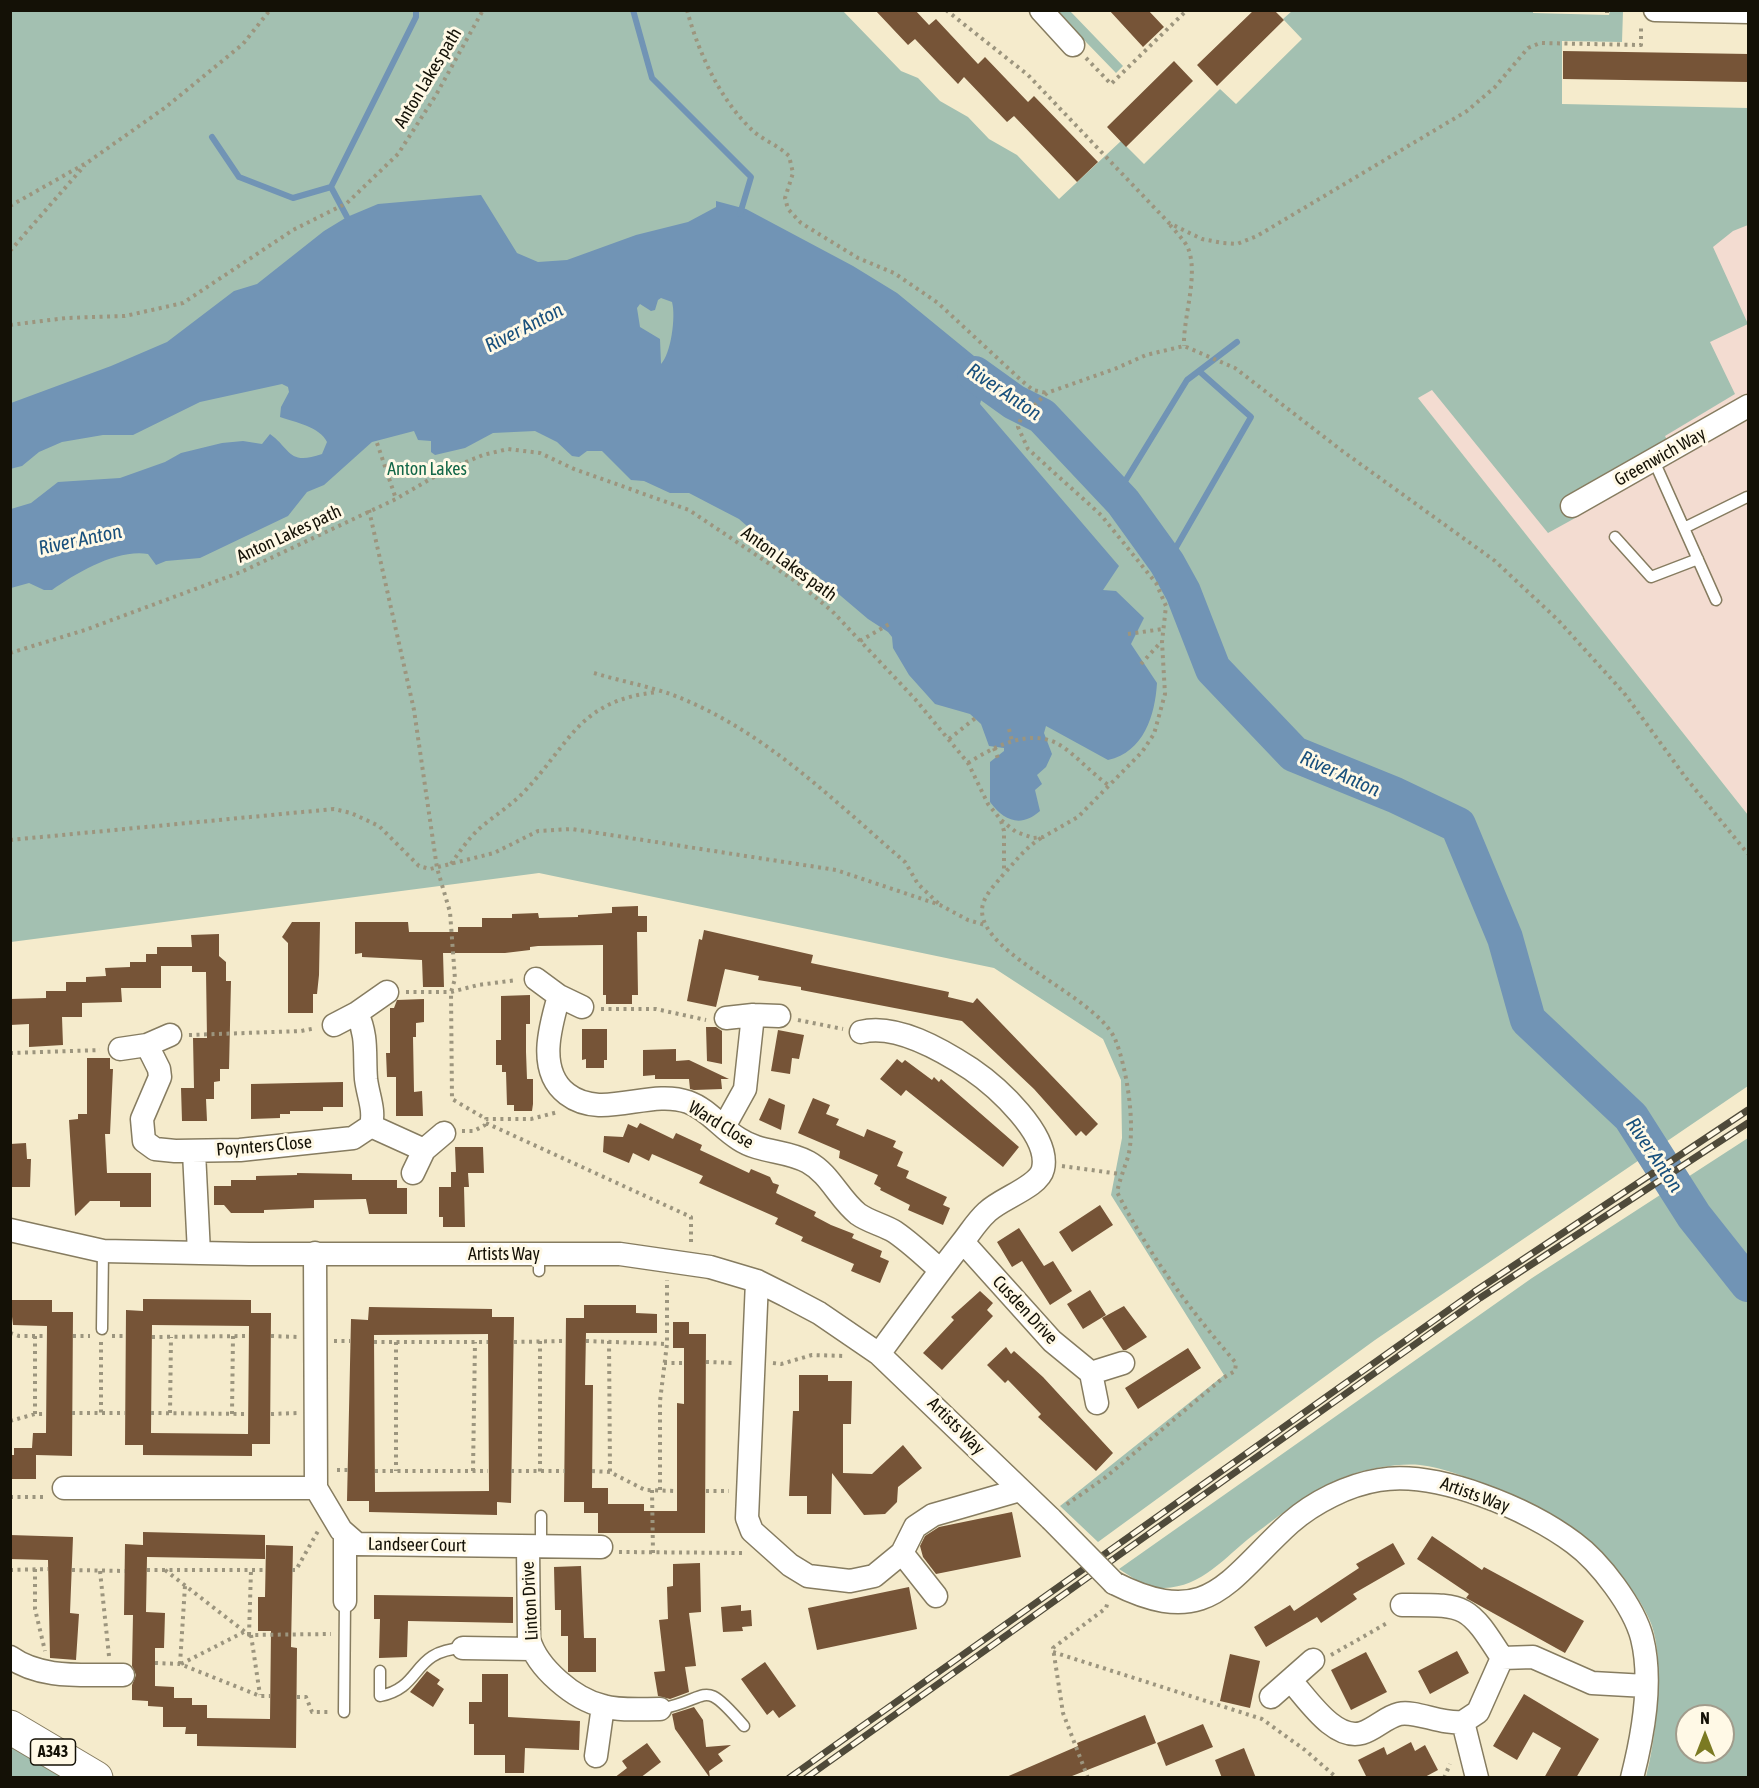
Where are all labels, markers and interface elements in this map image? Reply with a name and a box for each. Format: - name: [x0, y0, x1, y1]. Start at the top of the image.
- street label: Anton Lakes path: [390, 24, 466, 132]
- water label: River Anton: [481, 298, 567, 358]
- water label: River Anton: [962, 358, 1046, 426]
- street label: Greenwich Way: [1611, 423, 1709, 491]
- park label: Anton Lakes: [387, 458, 467, 480]
- street label: Anton Lakes path: [233, 500, 345, 568]
- water label: River Anton: [36, 519, 124, 561]
- street label: Anton Lakes path: [737, 522, 841, 606]
- water label: River Anton: [1297, 746, 1383, 802]
- street label: Ward Close: [684, 1097, 758, 1153]
- water label: River Anton: [1620, 1113, 1688, 1197]
- street label: Poynters Close: [215, 1131, 313, 1161]
- street label: Artists Way: [468, 1243, 540, 1265]
- street label: Cusden Drive: [988, 1271, 1062, 1349]
- street label: Artists Way: [923, 1393, 989, 1459]
- street label: Artists Way: [1438, 1473, 1512, 1517]
- street label: Landseer Court: [368, 1533, 466, 1557]
- street label: Linton Drive: [517, 1561, 543, 1641]
- north arrow: [1675, 1704, 1735, 1764]
- text: N: [1700, 1709, 1710, 1727]
- road number: A343: [31, 1739, 76, 1765]

